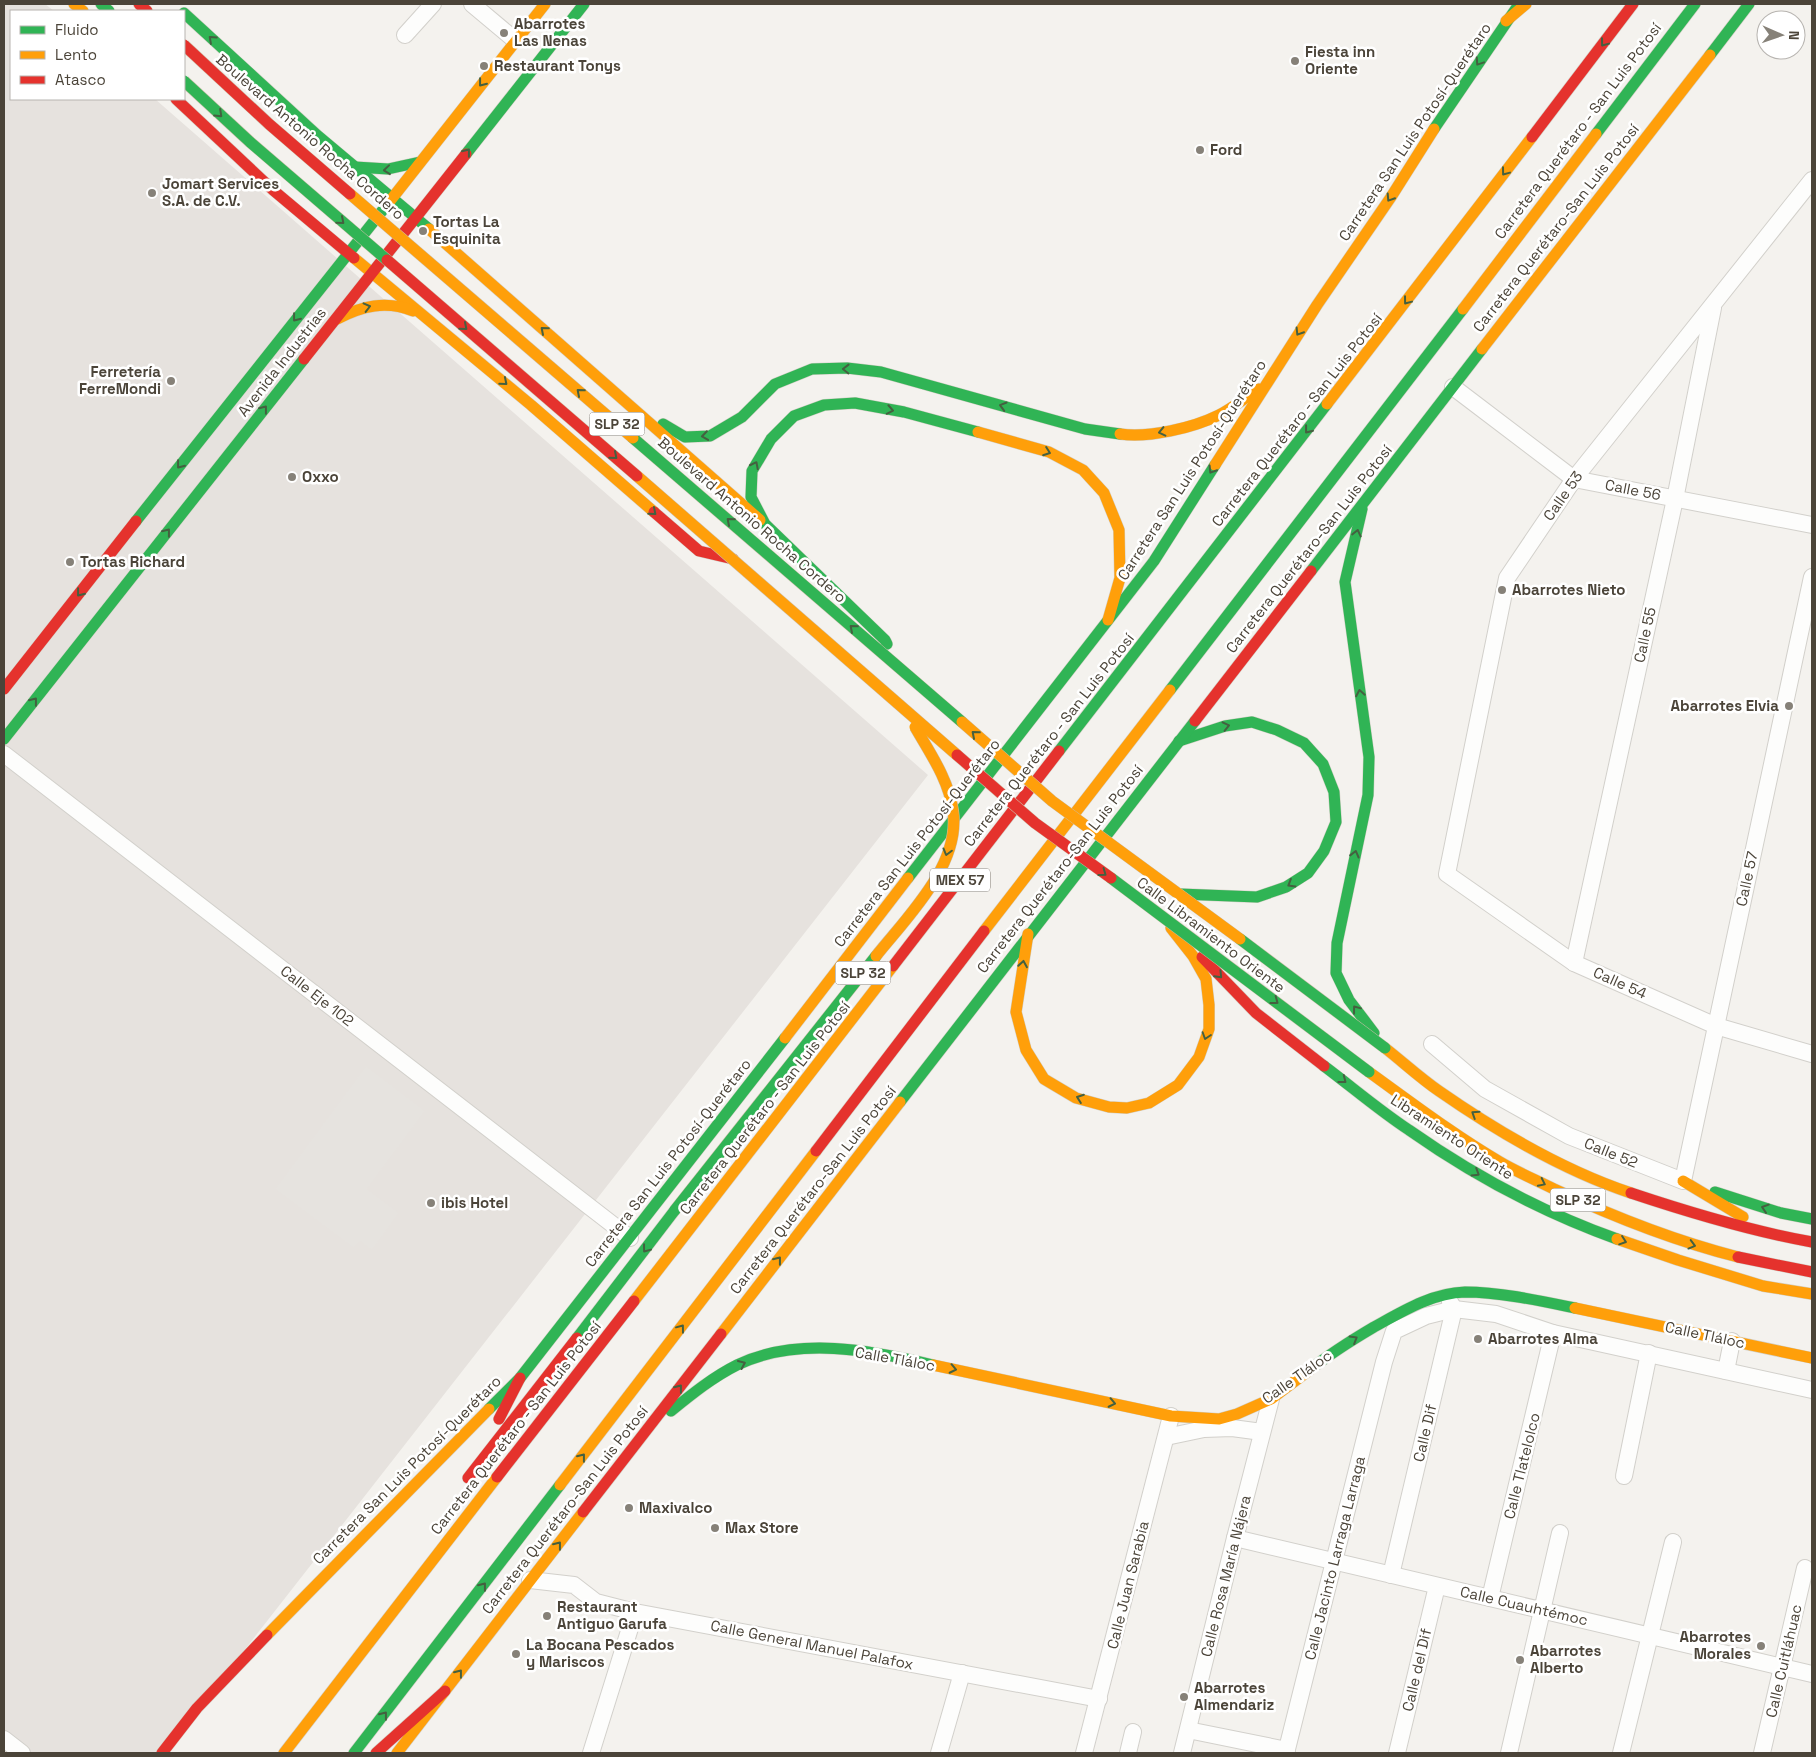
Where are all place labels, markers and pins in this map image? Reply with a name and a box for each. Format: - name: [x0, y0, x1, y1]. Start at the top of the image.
- place label: Abarrotes Las Nenas: [514, 14, 587, 50]
- marker: Abarrotes Las Nenas: [498, 27, 510, 39]
- place label: Fiesta inn Oriente: [1305, 42, 1375, 78]
- marker: Fiesta inn Oriente: [1289, 55, 1301, 67]
- place label: Restaurant Tonys: [494, 56, 621, 75]
- marker: Restaurant Tonys: [478, 60, 490, 72]
- place label: Ford: [1210, 140, 1242, 159]
- marker: Ford: [1194, 144, 1206, 156]
- place label: Jomart Services S.A. de C.V.: [162, 174, 279, 210]
- marker: Jomart Services S.A. de C.V.: [146, 187, 158, 199]
- place label: Tortas La Esquinita: [433, 212, 501, 248]
- marker: Tortas La Esquinita: [417, 225, 429, 237]
- place label: Ferretería FerreMondi: [79, 362, 161, 398]
- marker: Ferretería FerreMondi: [165, 375, 177, 387]
- place label: Oxxo: [302, 467, 339, 486]
- marker: Oxxo: [286, 471, 298, 483]
- place label: Tortas Richard: [80, 552, 185, 571]
- marker: Tortas Richard: [64, 556, 76, 568]
- place label: Abarrotes Nieto: [1512, 580, 1625, 599]
- marker: Abarrotes Nieto: [1496, 584, 1508, 596]
- place label: Abarrotes Elvia: [1671, 696, 1779, 715]
- marker: Abarrotes Elvia: [1783, 700, 1795, 712]
- place label: ibis Hotel: [441, 1193, 508, 1212]
- marker: ibis Hotel: [425, 1197, 437, 1209]
- place label: Abarrotes Alma: [1488, 1329, 1598, 1348]
- marker: Abarrotes Alma: [1472, 1333, 1484, 1345]
- place label: Maxivalco: [639, 1498, 712, 1517]
- marker: Maxivalco: [623, 1502, 635, 1514]
- place label: Max Store: [725, 1518, 799, 1537]
- marker: Max Store: [709, 1522, 721, 1534]
- place label: Restaurant Antiguo Garufa: [557, 1597, 667, 1633]
- marker: Restaurant Antiguo Garufa: [541, 1610, 553, 1622]
- place label: Abarrotes Morales: [1680, 1627, 1751, 1663]
- place label: La Bocana Pescados y Mariscos: [526, 1635, 674, 1671]
- marker: Abarrotes Morales: [1755, 1640, 1767, 1652]
- place label: Abarrotes Alberto: [1530, 1641, 1602, 1677]
- marker: La Bocana Pescados y Mariscos: [510, 1648, 522, 1660]
- marker: Abarrotes Alberto: [1514, 1654, 1526, 1666]
- place label: Abarrotes Almendariz: [1194, 1678, 1274, 1714]
- marker: Abarrotes Almendariz: [1178, 1691, 1190, 1703]

